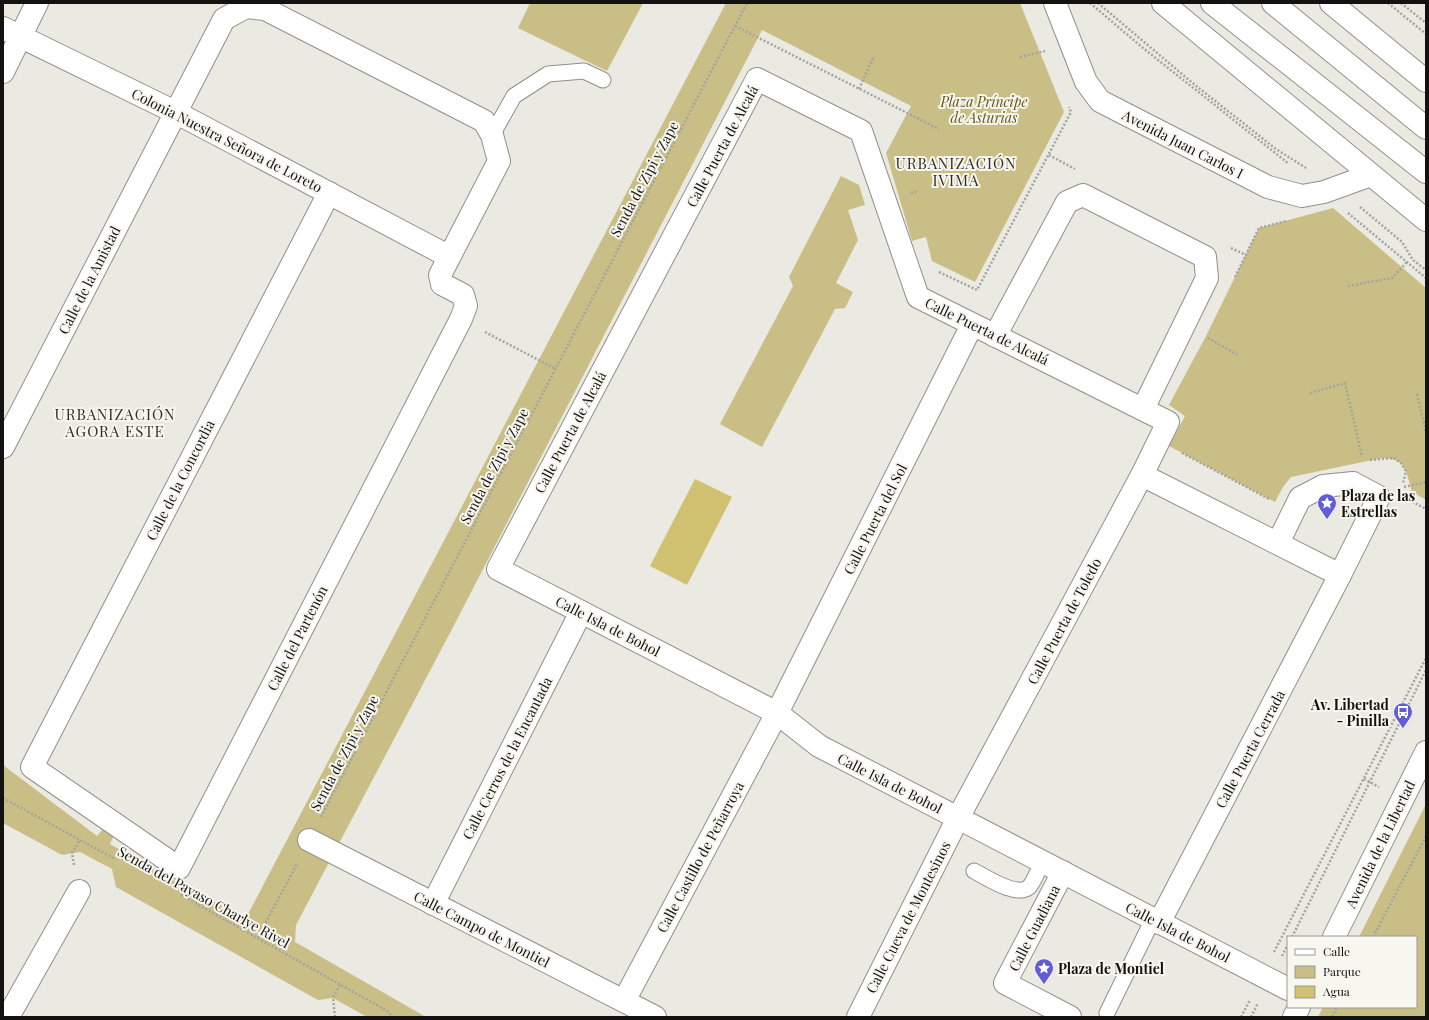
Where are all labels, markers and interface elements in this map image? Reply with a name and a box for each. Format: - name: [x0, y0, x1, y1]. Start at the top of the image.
- street label: Calle Puerta de Alcalá: [682, 82, 762, 210]
- street label: Colonia Nuestra Señora de Loreto: [128, 84, 326, 197]
- park label: Plaza Príncipe de Asturias: [939, 92, 1028, 127]
- street label: Avenida Juan Carlos I: [1118, 105, 1247, 183]
- street label: Senda de Zipi y Zape: [605, 118, 683, 240]
- district label: URBANIZACIÓN IVIMA: [895, 153, 1017, 190]
- street label: Calle de la Amistad: [54, 223, 124, 337]
- street label: Calle Puerta de Alcalá: [922, 293, 1052, 369]
- street label: Calle Puerta de Alcalá: [530, 368, 610, 496]
- district label: URBANIZACIÓN AGORA ESTE: [54, 404, 176, 441]
- street label: Senda de Zipi y Zape: [455, 405, 533, 527]
- street label: Calle de la Concordia: [141, 416, 219, 544]
- street label: Calle Puerta del Sol: [839, 460, 911, 578]
- place label: Plaza de las Estrellas: [1341, 486, 1415, 521]
- place icon: Plaza de las Estrellas: [1316, 492, 1338, 520]
- street label: Calle Puerta de Toledo: [1023, 554, 1106, 688]
- street label: Calle del Partenón: [262, 582, 332, 694]
- street label: Calle Isla de Bohol: [552, 591, 664, 661]
- street label: Calle Cerros de la Encantada: [458, 673, 556, 842]
- street label: Calle Puerta Cerrada: [1211, 687, 1289, 811]
- street label: Senda de Zipi y Zape: [305, 692, 383, 814]
- place label: Av. Libertad - Pinilla: [1310, 695, 1390, 730]
- bus stop icon: Av. Libertad - Pinilla: [1392, 701, 1414, 729]
- street label: Calle Isla de Bohol: [834, 748, 946, 818]
- street label: Avenida de la Libertad: [1340, 777, 1419, 912]
- street label: Calle Castillo de Peñarroya: [652, 778, 748, 936]
- street label: Calle Cueva de Montesinos: [861, 838, 955, 996]
- street label: Senda del Payaso Charlye Rivel: [115, 842, 293, 952]
- street label: Calle Guadiana: [1004, 882, 1064, 974]
- street label: Calle Campo de Montiel: [411, 886, 553, 972]
- street label: Calle Isla de Bohol: [1122, 897, 1234, 967]
- legend: [1287, 936, 1417, 1008]
- text: Calle: [1323, 943, 1350, 959]
- place icon: Plaza de Montiel: [1033, 957, 1055, 985]
- place label: Plaza de Montiel: [1058, 959, 1165, 978]
- text: Parque: [1323, 963, 1361, 979]
- text: Agua: [1322, 983, 1350, 999]

